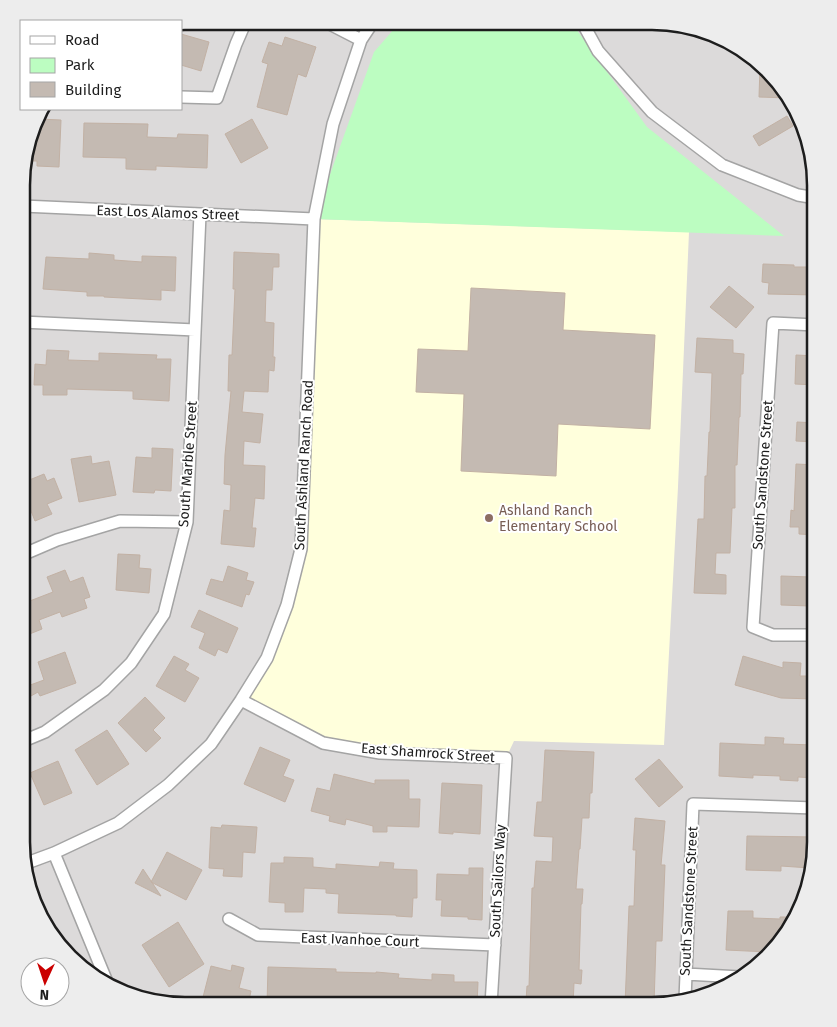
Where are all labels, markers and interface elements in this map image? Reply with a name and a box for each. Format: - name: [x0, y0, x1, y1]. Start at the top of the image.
- legend: [20, 20, 182, 110]
- text: Road: [65, 31, 100, 49]
- text: Park: [65, 56, 95, 74]
- text: Building: [65, 81, 121, 99]
- street label: East Los Alamos Street: [96, 202, 241, 224]
- street label: South Ashland Ranch Road: [291, 379, 317, 551]
- street label: South Marble Street: [175, 399, 201, 528]
- street label: South Sandstone Street: [749, 399, 777, 550]
- place label: Ashland Ranch Elementary School: [499, 502, 617, 535]
- marker: Ashland Ranch Elementary School: [483, 512, 495, 524]
- street label: East Shamrock Street: [360, 740, 496, 766]
- street label: South Sailors Way: [487, 824, 509, 938]
- street label: South Sandstone Street: [677, 825, 701, 976]
- street label: East Ivanhoe Court: [300, 929, 421, 951]
- north arrow: [20, 957, 70, 1007]
- text: N: [39, 986, 49, 1003]

